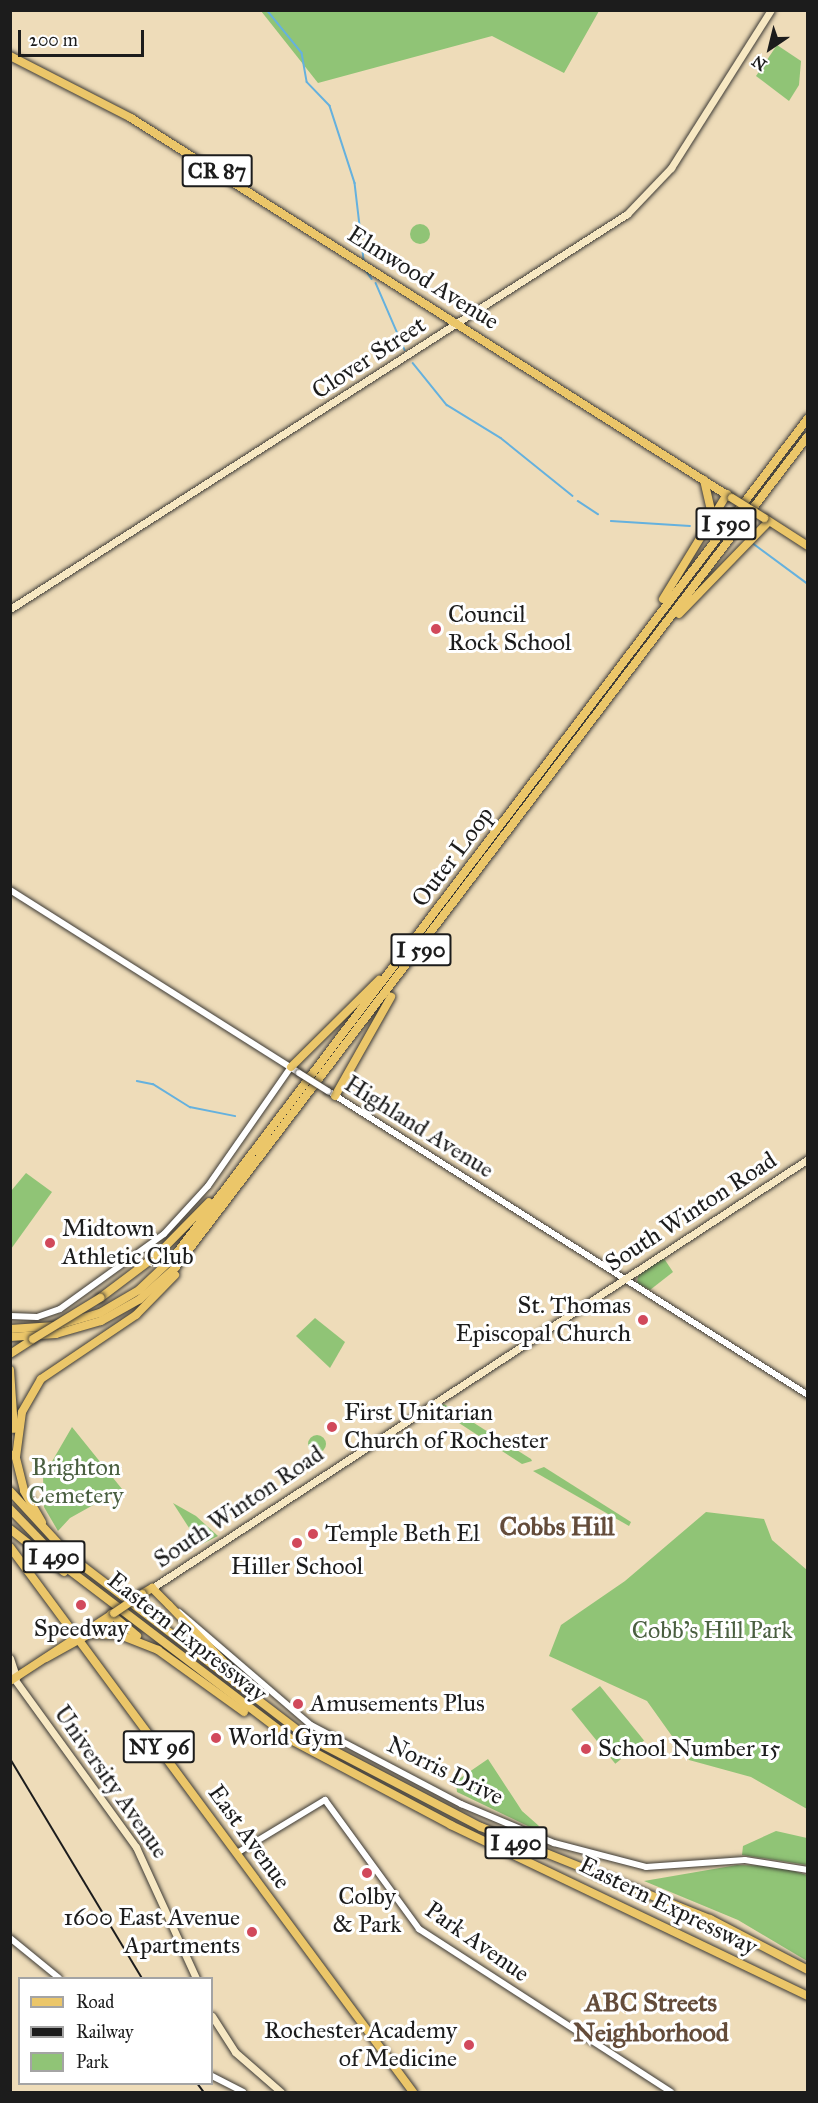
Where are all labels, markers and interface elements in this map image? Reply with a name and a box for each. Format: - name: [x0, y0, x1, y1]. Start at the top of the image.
- scale bar: [21, 18, 147, 56]
- north arrow: [740, 18, 800, 78]
- text: 200 m: [29, 29, 78, 51]
- text: N: [748, 51, 770, 75]
- road number: CR 87: [181, 152, 253, 190]
- street label: Elmwood Avenue: [342, 220, 504, 336]
- street label: Clover Street: [307, 311, 431, 405]
- road number: I 590: [694, 505, 758, 543]
- place label: Council Rock School: [448, 601, 572, 657]
- marker: Council Rock School: [429, 622, 443, 636]
- street label: Outer Loop: [406, 801, 500, 913]
- road number: I 590: [390, 931, 452, 969]
- street label: Highland Avenue: [339, 1070, 499, 1184]
- street label: South Winton Road: [600, 1146, 782, 1278]
- place label: Midtown Athletic Club: [62, 1215, 194, 1271]
- marker: Midtown Athletic Club: [43, 1236, 57, 1250]
- place label: St. Thomas Episcopal Church: [456, 1292, 631, 1348]
- marker: St. Thomas Episcopal Church: [636, 1313, 650, 1327]
- place label: First Unitarian Church of Rochester: [344, 1399, 548, 1455]
- marker: First Unitarian Church of Rochester: [325, 1420, 339, 1434]
- street label: South Winton Road: [149, 1440, 329, 1574]
- park label: Brighton Cemetery: [28, 1454, 124, 1510]
- district label: Cobbs Hill: [499, 1511, 615, 1543]
- place label: Temple Beth El: [325, 1520, 480, 1548]
- marker: Temple Beth El: [306, 1527, 320, 1541]
- marker: Hiller School: [290, 1536, 304, 1550]
- road number: I 490: [21, 1538, 87, 1576]
- place label: Hiller School: [231, 1553, 363, 1581]
- street label: Eastern Expressway: [101, 1566, 273, 1708]
- marker: Speedway: [74, 1598, 88, 1612]
- place label: Speedway: [34, 1615, 128, 1643]
- park label: Cobb's Hill Park: [632, 1617, 792, 1645]
- place label: Amusements Plus: [310, 1690, 485, 1718]
- marker: Amusements Plus: [291, 1697, 305, 1711]
- street label: University Avenue: [48, 1700, 174, 1864]
- place label: World Gym: [228, 1724, 343, 1752]
- road number: NY 96: [122, 1728, 196, 1766]
- street label: Norris Drive: [382, 1730, 508, 1812]
- marker: World Gym: [209, 1731, 223, 1745]
- place label: School Number 15: [598, 1735, 780, 1763]
- marker: School Number 15: [579, 1742, 593, 1756]
- street label: East Avenue: [202, 1779, 296, 1895]
- road number: I 490: [483, 1824, 549, 1862]
- street label: Eastern Expressway: [574, 1850, 762, 1962]
- marker: Colby & Park: [360, 1866, 374, 1880]
- place label: Colby & Park: [333, 1883, 401, 1939]
- street label: Park Avenue: [419, 1896, 535, 1988]
- place label: 1600 East Avenue Apartments: [63, 1904, 240, 1960]
- marker: 1600 East Avenue Apartments: [245, 1925, 259, 1939]
- legend: [18, 1977, 213, 2085]
- district label: ABC Streets Neighborhood: [573, 1987, 729, 2048]
- text: Road: [76, 1991, 114, 2013]
- place label: Rochester Academy of Medicine: [264, 2017, 457, 2073]
- text: Railway: [76, 2021, 133, 2043]
- marker: Rochester Academy of Medicine: [462, 2038, 476, 2052]
- text: Park: [76, 2051, 109, 2073]

